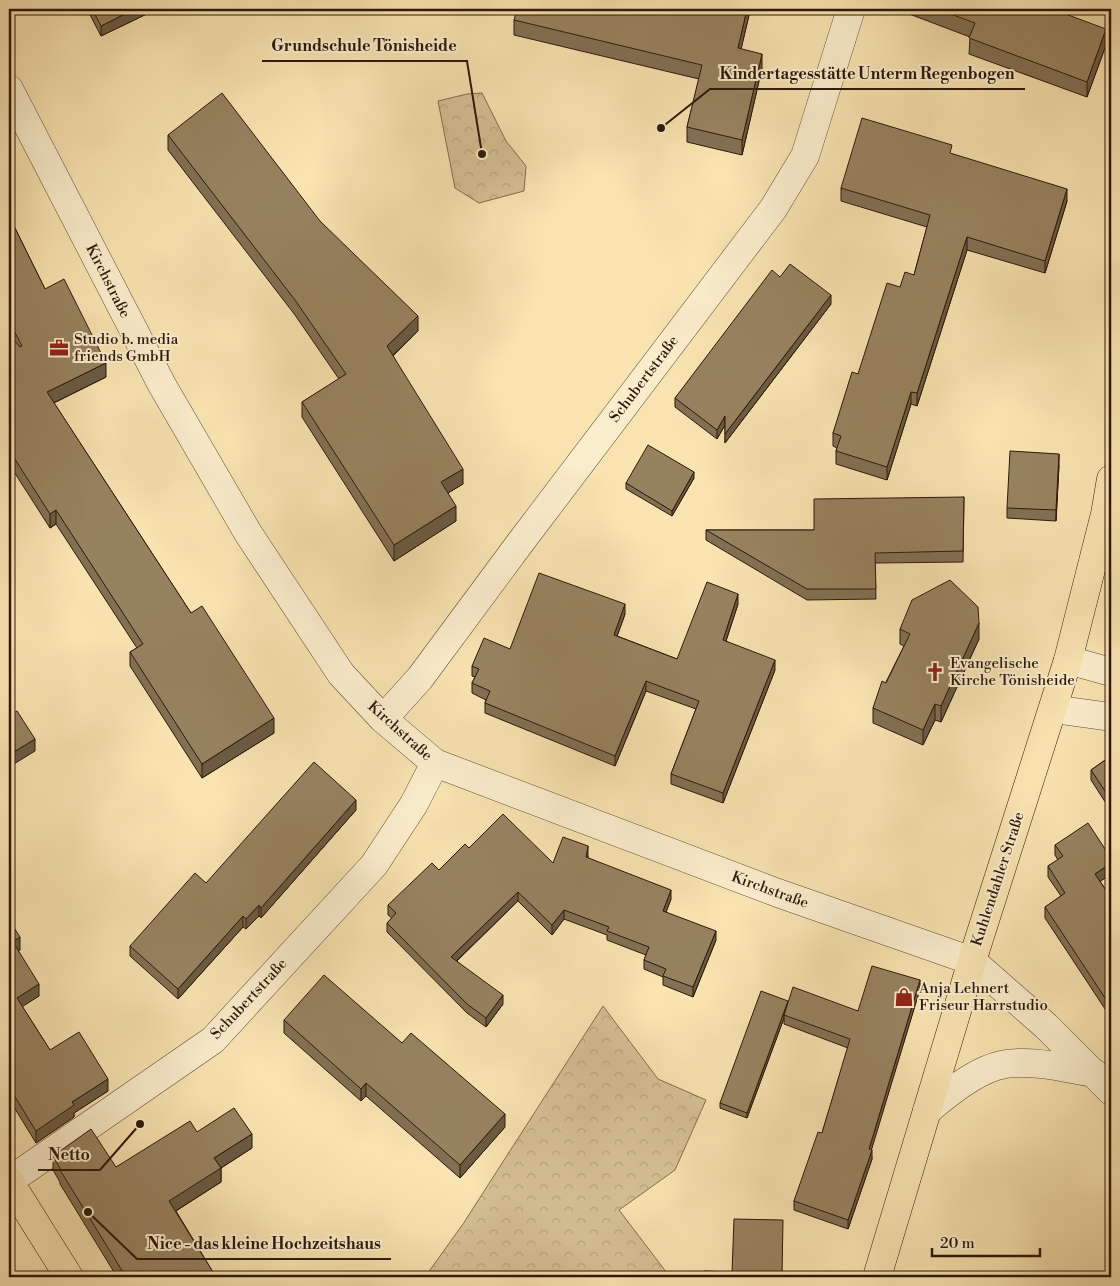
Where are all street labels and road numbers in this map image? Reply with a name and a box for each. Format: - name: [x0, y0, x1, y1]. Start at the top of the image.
- street label: Kirchstraße: [81, 241, 135, 321]
- street label: Schubertstraße: [605, 332, 683, 426]
- street label: Kirchstraße: [364, 697, 436, 765]
- street label: Kuhlendahler Straße: [967, 809, 1029, 949]
- street label: Kirchstraße: [729, 867, 811, 913]
- street label: Schubertstraße: [207, 955, 291, 1043]

